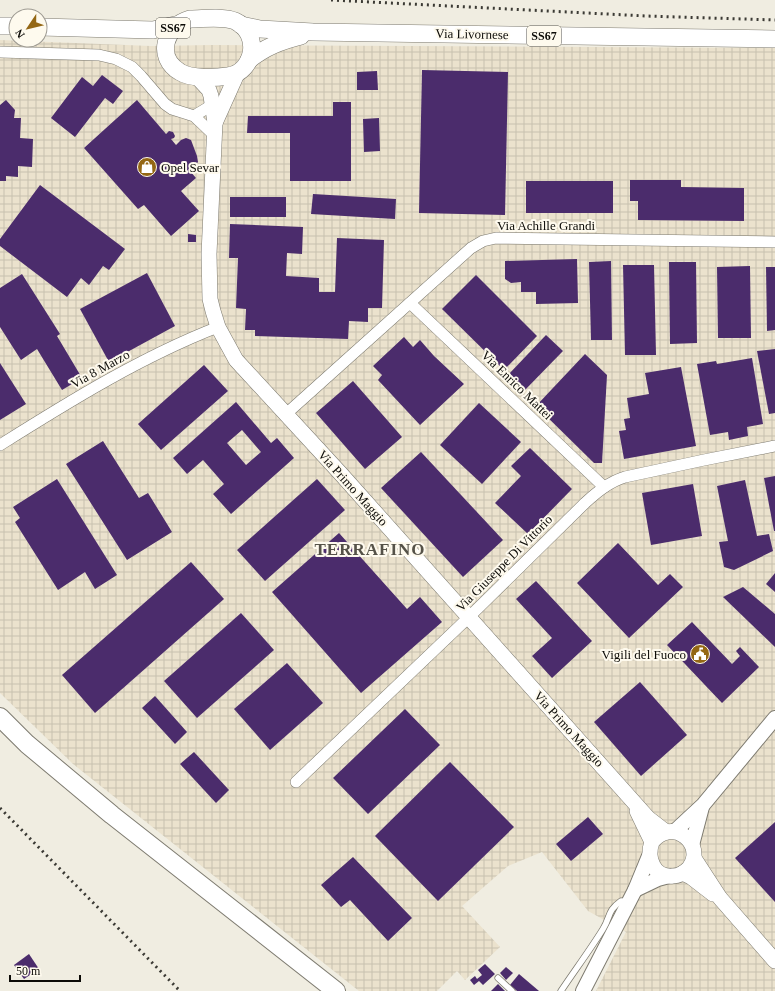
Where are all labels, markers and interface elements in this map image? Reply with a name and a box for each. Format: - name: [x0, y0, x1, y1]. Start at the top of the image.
- north arrow: [8, 8, 48, 48]
- road number: SS67: [156, 18, 190, 38]
- street label: Via Livornese: [435, 26, 509, 42]
- road number: SS67: [527, 26, 561, 46]
- text: N: [13, 27, 27, 40]
- shop icon: Opel Sevar: [136, 156, 158, 178]
- place label: Opel Sevar: [161, 160, 220, 175]
- street label: Via Achille Grandi: [497, 218, 595, 233]
- street label: Via 8 Marzo: [68, 347, 132, 391]
- street label: Via Enrico Mattei: [478, 347, 556, 423]
- street label: Via Primo Maggio: [315, 447, 391, 529]
- street label: Via Giuseppe Di Vittorio: [453, 512, 555, 614]
- district label: TERRAFINO: [314, 540, 426, 559]
- public building icon: Vigili del Fuoco: [689, 643, 711, 665]
- place label: Vigili del Fuoco: [602, 647, 686, 662]
- street label: Via Primo Maggio: [531, 688, 607, 770]
- scale bar: [10, 957, 80, 983]
- text: 50 m: [16, 964, 41, 978]

